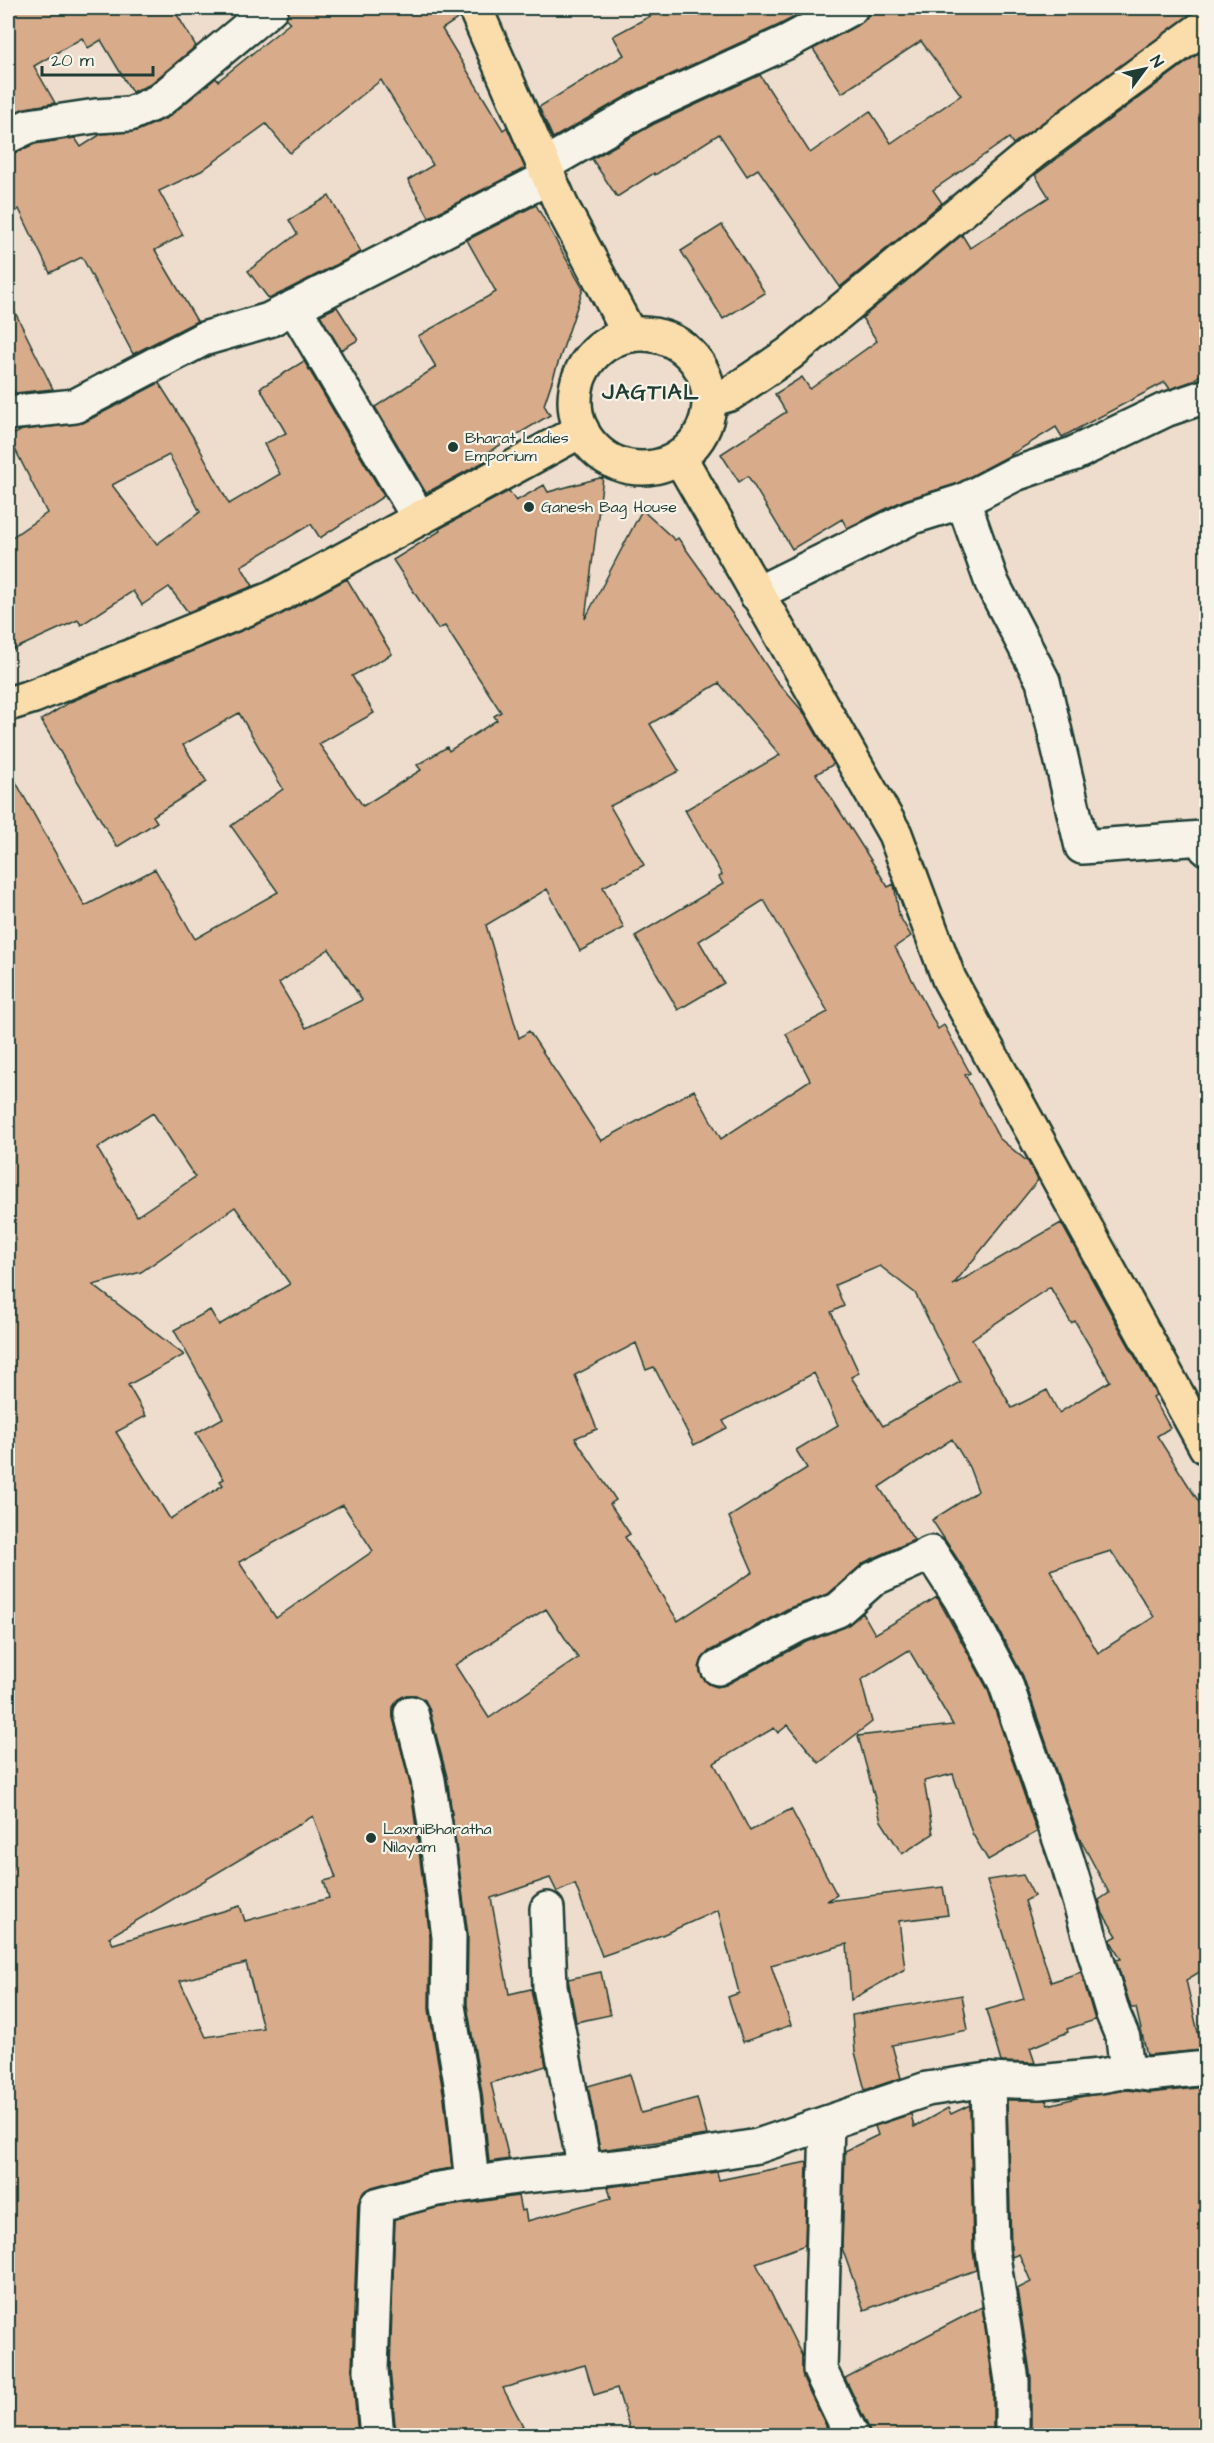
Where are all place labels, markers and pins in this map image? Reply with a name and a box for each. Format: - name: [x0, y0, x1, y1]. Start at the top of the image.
- place label: Bharat Ladies Emporium: [465, 427, 569, 467]
- marker: Bharat Ladies Emporium: [446, 440, 460, 454]
- place label: Ganesh Bag House: [541, 496, 677, 519]
- marker: Ganesh Bag House: [522, 500, 536, 514]
- place label: LaxmiBharatha Nilayam: [383, 1818, 492, 1859]
- marker: LaxmiBharatha Nilayam: [364, 1831, 378, 1845]

